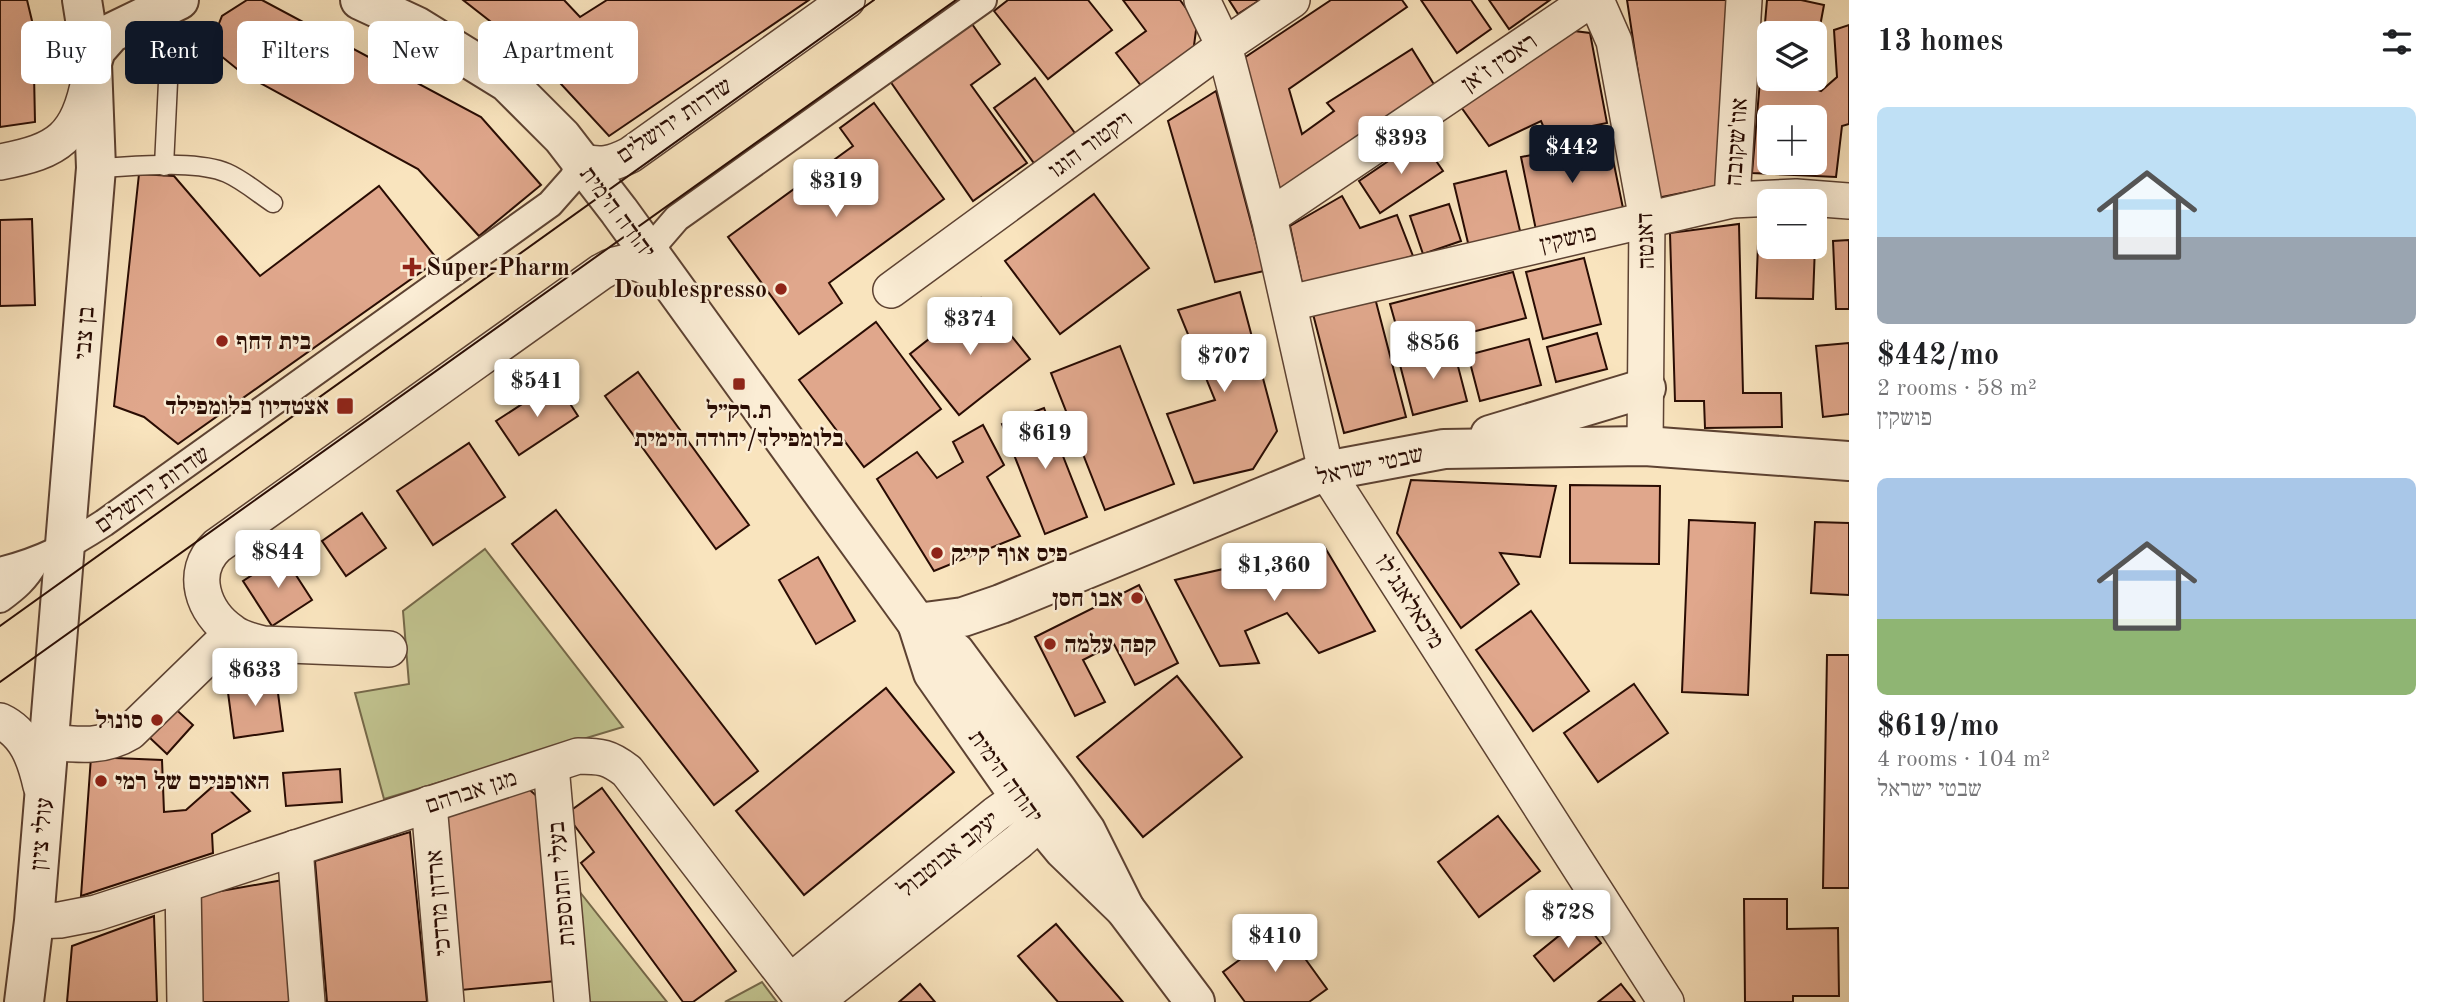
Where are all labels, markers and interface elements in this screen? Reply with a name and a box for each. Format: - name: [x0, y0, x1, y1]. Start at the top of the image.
- chip: Buy: [21, 21, 111, 84]
- chip: Rent: [125, 21, 223, 84]
- chip: Filters: [237, 21, 354, 84]
- chip: New: [368, 21, 464, 84]
- chip: Apartment: [478, 21, 638, 84]
- map controls: [1757, 21, 1827, 259]
- button: layers: [1757, 21, 1827, 91]
- icon: filters: [2378, 23, 2416, 61]
- text: 13 homes: [1877, 27, 2003, 57]
- street label: ראסין ז'אן: [1458, 30, 1542, 97]
- street label: שדרות ירושלים: [612, 73, 737, 169]
- street label: אוז'שקובה: [1723, 97, 1753, 187]
- button: +: [1757, 105, 1827, 175]
- street label: ויקטור הוגו: [1045, 107, 1137, 184]
- pin: $393: [1360, 116, 1442, 176]
- pin: $442: [1531, 125, 1613, 185]
- text: $393: [1374, 127, 1428, 150]
- text: $442: [1545, 136, 1599, 159]
- icon: home: [2084, 152, 2210, 278]
- pin: $319: [795, 160, 877, 219]
- street label: יהודה הימית: [574, 163, 659, 264]
- text: $319: [809, 170, 863, 193]
- button: −: [1757, 189, 1827, 259]
- street label: דאנטה: [1634, 212, 1660, 270]
- street label: פושקין: [1538, 222, 1599, 258]
- place label: Super-Pharm: [426, 257, 570, 281]
- marker: Super-Pharm: [404, 259, 420, 275]
- place label: Doublespresso: [614, 279, 767, 303]
- marker: Doublespresso: [773, 281, 789, 297]
- pin: $374: [929, 298, 1011, 357]
- street label: בן צבי: [72, 306, 100, 361]
- text: $374: [943, 308, 997, 331]
- pin: $856: [1392, 322, 1474, 381]
- place label: בית דחף: [236, 331, 311, 355]
- text: $856: [1406, 332, 1460, 355]
- marker: בית דחף: [214, 333, 230, 349]
- pin: $707: [1183, 334, 1265, 394]
- text: $442/mo: [1877, 341, 1999, 371]
- text: $707: [1197, 345, 1251, 368]
- pin: $541: [496, 360, 578, 419]
- text: $541: [510, 370, 564, 393]
- marker: ת.רק״ל בלומפילד/יהודה הימית: [731, 376, 747, 392]
- text: 2 rooms · 58 m²: [1877, 377, 2037, 400]
- place label: אצטדיון בלומפילד: [165, 394, 329, 420]
- marker: אצטדיון בלומפילד: [335, 396, 355, 416]
- place label: ת.רק״ל בלומפילד/יהודה הימית: [634, 398, 844, 452]
- text: פושקין: [1877, 407, 1932, 430]
- pin: $619: [1004, 412, 1086, 471]
- text: $619: [1018, 422, 1072, 445]
- street label: שדרות ירושלים: [90, 441, 215, 539]
- street label: שבטי ישראל: [1314, 441, 1426, 491]
- icon: home: [2084, 523, 2210, 649]
- pin: $844: [237, 530, 319, 590]
- text: $844: [251, 541, 305, 564]
- place label: פיס אוף קייק: [951, 543, 1068, 567]
- pin: $1,360: [1217, 544, 1331, 603]
- marker: פיס אוף קייק: [929, 545, 945, 561]
- street label: מיכאלאנג'לו: [1369, 549, 1449, 654]
- text: $1,360: [1237, 554, 1311, 577]
- place label: אבו חסן: [1052, 588, 1123, 612]
- marker: אבו חסן: [1129, 590, 1145, 606]
- place label: קפה עלמה: [1064, 632, 1157, 658]
- marker: קפה עלמה: [1042, 636, 1058, 652]
- pin: $633: [214, 648, 296, 708]
- text: $633: [228, 659, 282, 682]
- place label: סונול: [95, 708, 143, 734]
- marker: סונול: [149, 712, 165, 728]
- text: $619/mo: [1877, 712, 1999, 742]
- street label: יהודה הימית: [963, 726, 1046, 828]
- text: 4 rooms · 104 m²: [1877, 748, 2050, 771]
- street label: מגן אברהם: [423, 767, 520, 819]
- place label: האופניים של רמי: [115, 769, 270, 795]
- marker: האופניים של רמי: [93, 773, 109, 789]
- text: שבטי ישראל: [1877, 778, 1982, 801]
- street label: עולי ציון: [26, 797, 58, 872]
- street label: יעקב אבוטבול: [893, 806, 1004, 903]
- street label: בעלי התוספות: [544, 820, 580, 947]
- street label: ארדון מרדכי: [423, 849, 457, 957]
- pin: $728: [1527, 890, 1609, 950]
- text: $728: [1541, 901, 1595, 924]
- pin: $410: [1234, 914, 1316, 974]
- text: $410: [1248, 925, 1302, 948]

